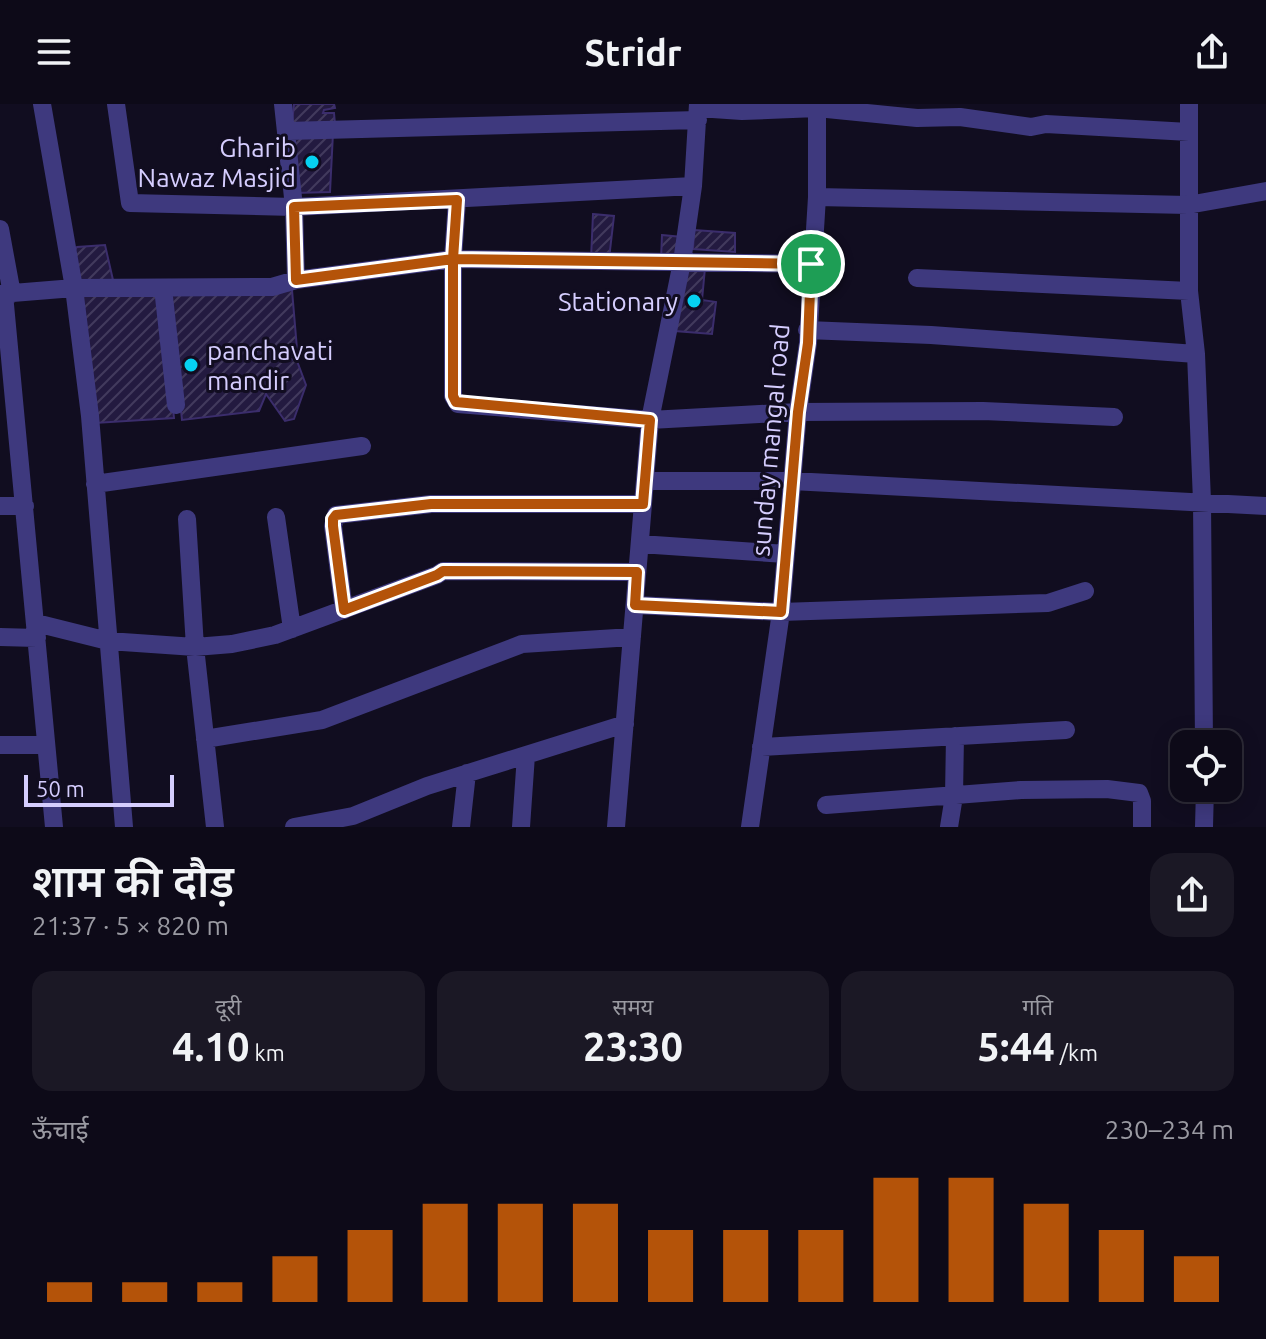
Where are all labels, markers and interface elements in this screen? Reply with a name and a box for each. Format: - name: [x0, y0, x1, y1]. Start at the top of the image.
- icon: menu: [32, 30, 76, 74]
- icon: share: [1190, 30, 1234, 74]
- text: Stridr: [584, 32, 682, 73]
- place label: Gharib Nawaz Masjid: [138, 133, 296, 192]
- marker: Gharib Nawaz Masjid: [303, 153, 321, 171]
- pin: [777, 230, 845, 298]
- icon: arrive: [789, 242, 833, 286]
- place label: Stationary: [558, 287, 678, 316]
- marker: Stationary: [685, 292, 703, 310]
- street label: sunday mangal road: [745, 323, 795, 557]
- place label: panchavati mandir: [207, 336, 333, 395]
- marker: panchavati mandir: [182, 356, 200, 374]
- map controls: [1170, 730, 1242, 802]
- button: locate: [1170, 730, 1242, 802]
- scale bar: [24, 771, 174, 807]
- text: 50 m: [36, 776, 85, 801]
- button: share: [1150, 853, 1234, 937]
- text: शाम की दौड़: [32, 856, 234, 905]
- text: 21:37 · 5 × 820 m: [32, 911, 229, 940]
- text: दूरी: [215, 994, 242, 1019]
- text: समय: [613, 994, 653, 1019]
- text: गति: [1022, 994, 1053, 1019]
- text: 4.10: [172, 1024, 250, 1069]
- text: 23:30: [583, 1024, 683, 1069]
- text: 5:44: [977, 1024, 1055, 1069]
- text: km: [250, 1040, 285, 1065]
- text: /km: [1055, 1040, 1098, 1065]
- text: ऊँचाई: [32, 1115, 88, 1144]
- text: 230–234 m: [1105, 1115, 1234, 1144]

